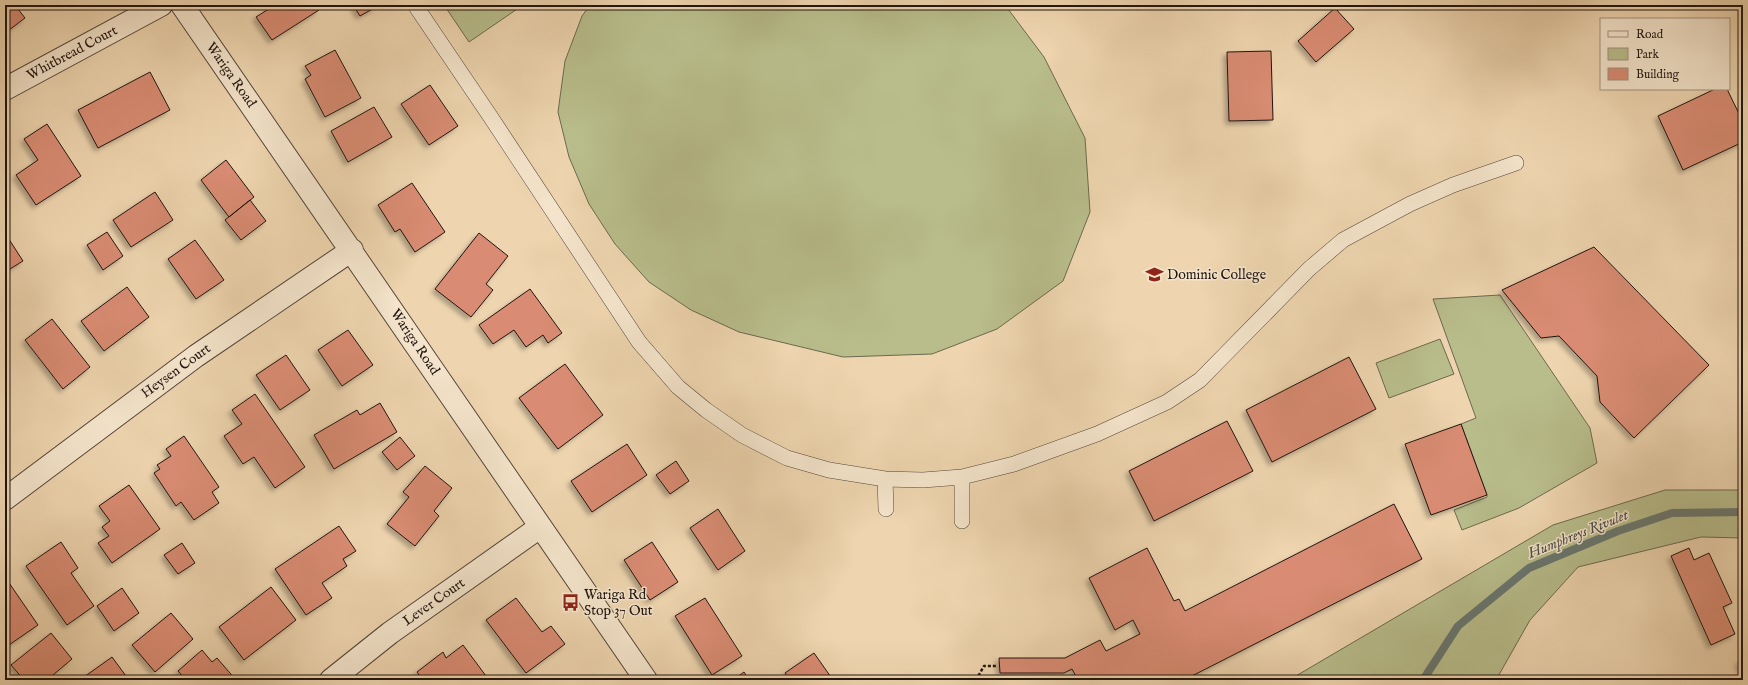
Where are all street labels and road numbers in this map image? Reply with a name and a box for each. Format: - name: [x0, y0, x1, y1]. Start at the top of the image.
- street label: Whitbread Court: [24, 21, 121, 84]
- street label: Wariga Road: [202, 39, 260, 112]
- street label: Wariga Road: [386, 306, 444, 379]
- street label: Heysen Court: [138, 340, 215, 402]
- street label: Lever Court: [399, 574, 469, 630]

